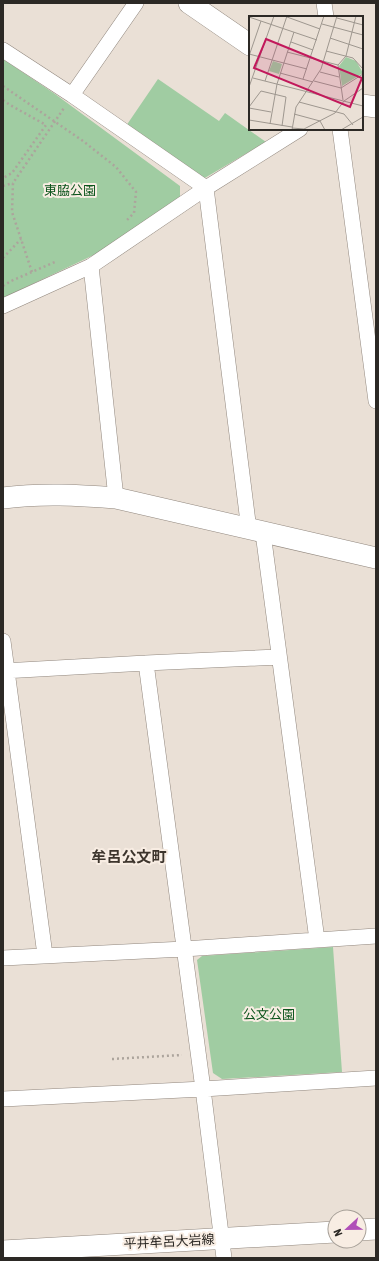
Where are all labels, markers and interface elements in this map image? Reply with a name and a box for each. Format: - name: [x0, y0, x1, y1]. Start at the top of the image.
- inset map: [249, 16, 363, 130]
- park label: 東脇公園: [44, 183, 96, 198]
- district label: 牟呂公文町: [91, 848, 167, 865]
- park label: 公文公園: [243, 1007, 295, 1022]
- north arrow: [327, 1209, 367, 1249]
- text: N: [331, 1227, 345, 1238]
- street label: 平井牟呂大岩線: [123, 1232, 215, 1251]

